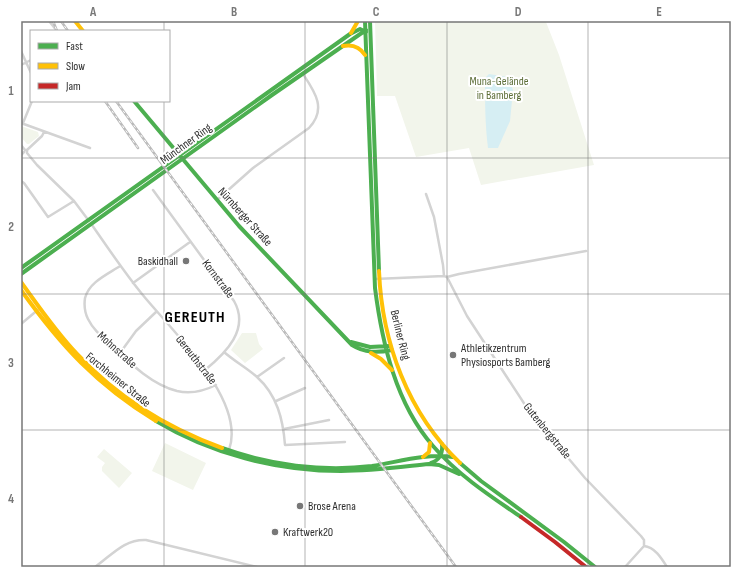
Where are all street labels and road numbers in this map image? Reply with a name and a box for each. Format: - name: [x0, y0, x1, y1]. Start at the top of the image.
- street label: Münchner Ring: [157, 120, 215, 168]
- street label: Nürnberger Straße: [215, 184, 275, 250]
- street label: Kornstraße: [199, 257, 237, 301]
- street label: Berliner Ring: [387, 308, 414, 362]
- street label: Mohnstraße: [94, 328, 140, 372]
- street label: Gereuthstraße: [172, 332, 220, 388]
- street label: Forchheimer Straße: [83, 349, 154, 411]
- street label: Gutenbergstraße: [520, 400, 574, 462]

